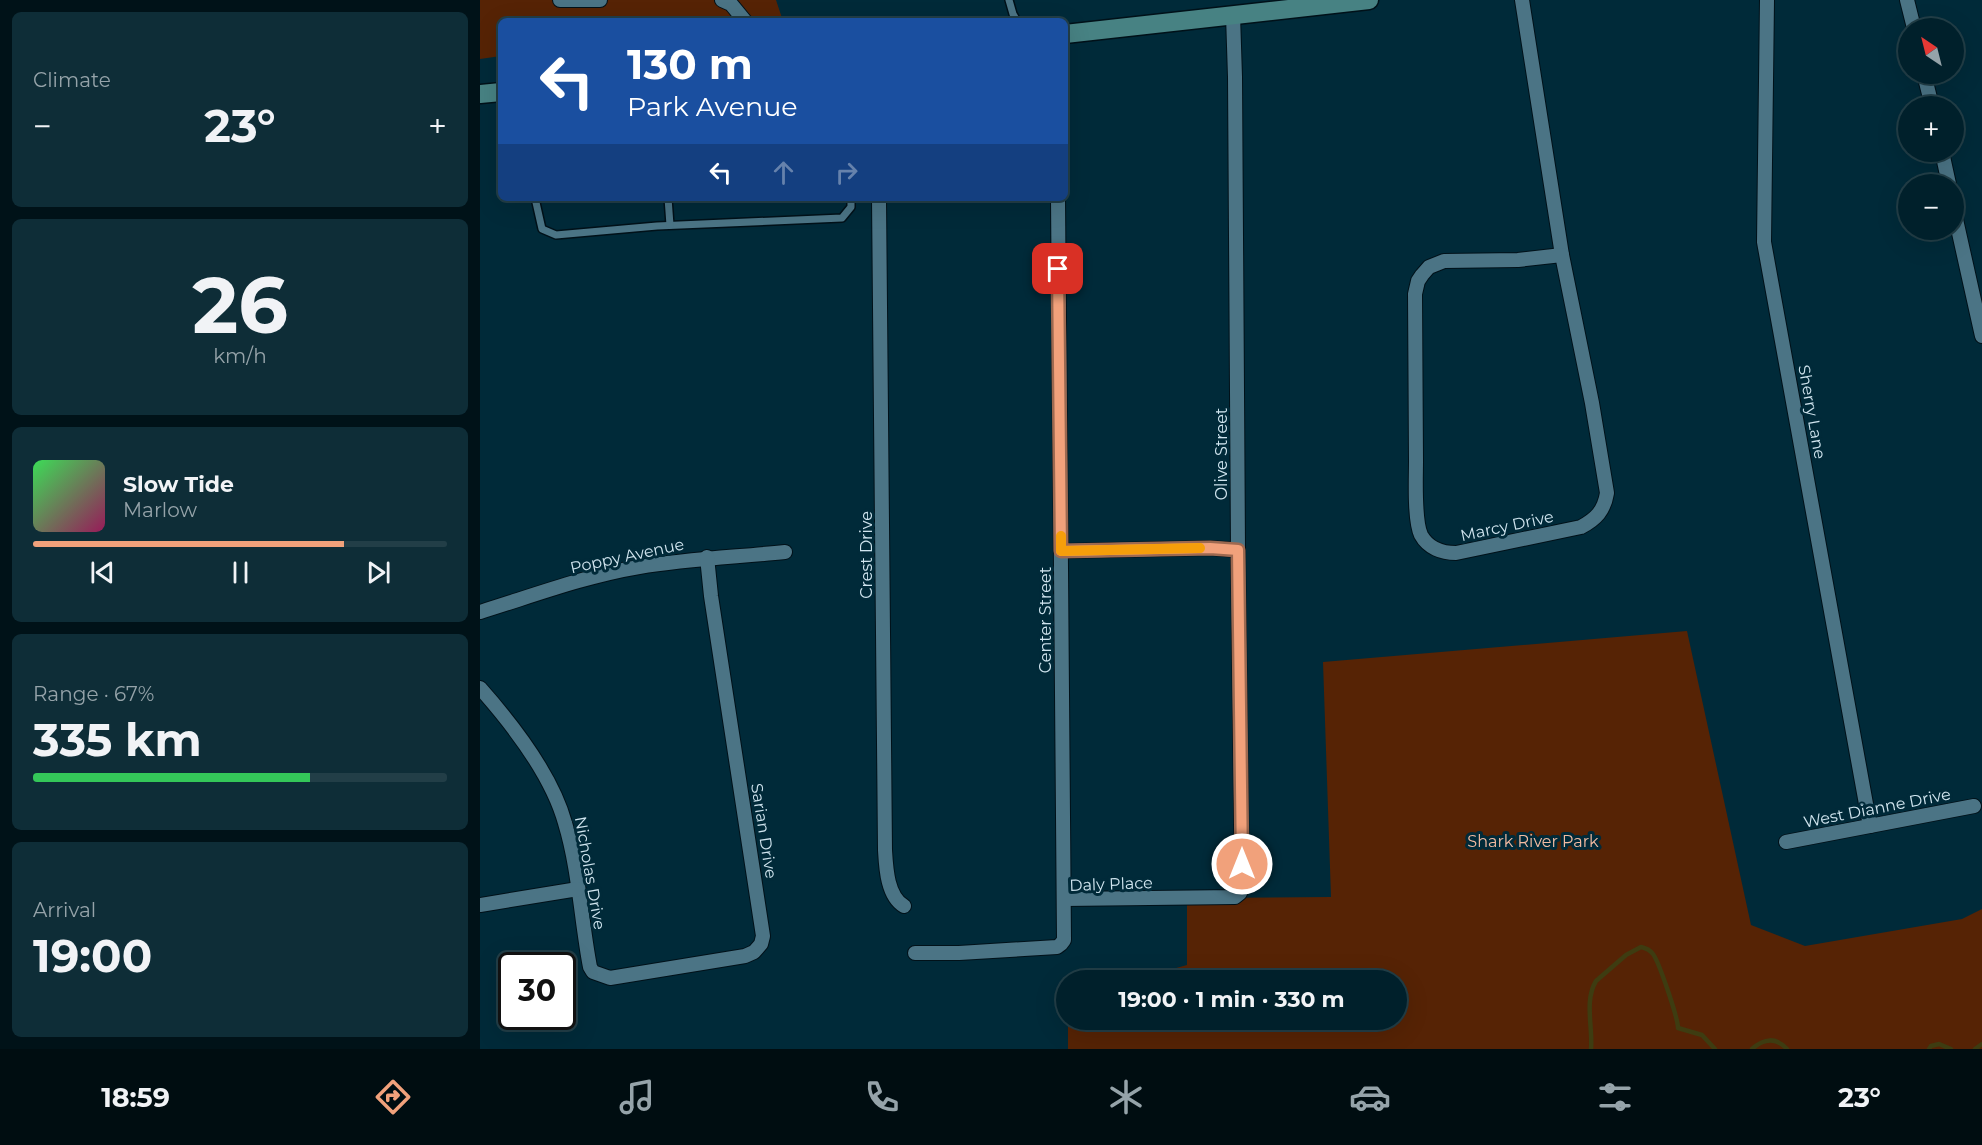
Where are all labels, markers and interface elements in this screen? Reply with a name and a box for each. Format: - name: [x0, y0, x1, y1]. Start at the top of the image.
- north arrow: [1898, 18, 1964, 84]
- map controls: [1898, 18, 1964, 240]
- text: 130 m: [627, 38, 753, 90]
- icon: left: [528, 42, 606, 120]
- text: Climate: [33, 68, 111, 92]
- text: Park Avenue: [627, 90, 798, 123]
- button: +: [1898, 96, 1964, 162]
- text: 23°: [204, 98, 276, 153]
- text: −: [33, 106, 52, 146]
- text: +: [428, 106, 447, 146]
- icon: left: [704, 156, 737, 189]
- icon: ahead: [767, 156, 800, 189]
- icon: right: [830, 156, 863, 189]
- button: −: [1898, 174, 1964, 240]
- pin: [1032, 243, 1083, 294]
- icon: arrive: [1041, 252, 1074, 285]
- text: 26: [192, 257, 288, 353]
- text: km/h: [213, 344, 267, 368]
- street label: Sherry Lane: [1794, 364, 1830, 460]
- street label: Olive Street: [1212, 407, 1231, 500]
- text: Slow Tide: [123, 471, 234, 498]
- text: Marlow: [123, 498, 197, 522]
- street label: Marcy Drive: [1459, 507, 1555, 545]
- street label: Crest Drive: [857, 511, 876, 599]
- street label: Poppy Avenue: [568, 535, 686, 577]
- icon: previous: [86, 556, 119, 589]
- icon: pause: [224, 556, 257, 589]
- icon: next: [362, 556, 395, 589]
- street label: Center Street: [1036, 566, 1055, 673]
- text: Range · 67%: [33, 682, 154, 706]
- text: 335 km: [33, 712, 202, 767]
- street label: Sarian Drive: [747, 782, 781, 880]
- street label: West Dianne Drive: [1802, 784, 1952, 832]
- street label: Nicholas Drive: [571, 815, 609, 931]
- position arrow: [1210, 832, 1274, 896]
- park label: Shark River Park: [1467, 832, 1599, 851]
- street label: Daly Place: [1069, 873, 1153, 895]
- text: Arrival: [33, 898, 96, 922]
- text: 19:00: [33, 928, 152, 983]
- speed limit sign: 30: [498, 952, 576, 1030]
- text: 19:00 · 1 min · 330 m: [1118, 986, 1345, 1013]
- icon: directions: [372, 1076, 414, 1118]
- icon: music: [616, 1076, 658, 1118]
- icon: phone: [861, 1076, 903, 1118]
- icon: climate: [1105, 1076, 1147, 1118]
- icon: car: [1349, 1076, 1391, 1118]
- icon: filters: [1594, 1076, 1636, 1118]
- text: 18:59: [101, 1081, 170, 1114]
- text: 23°: [1838, 1081, 1881, 1114]

